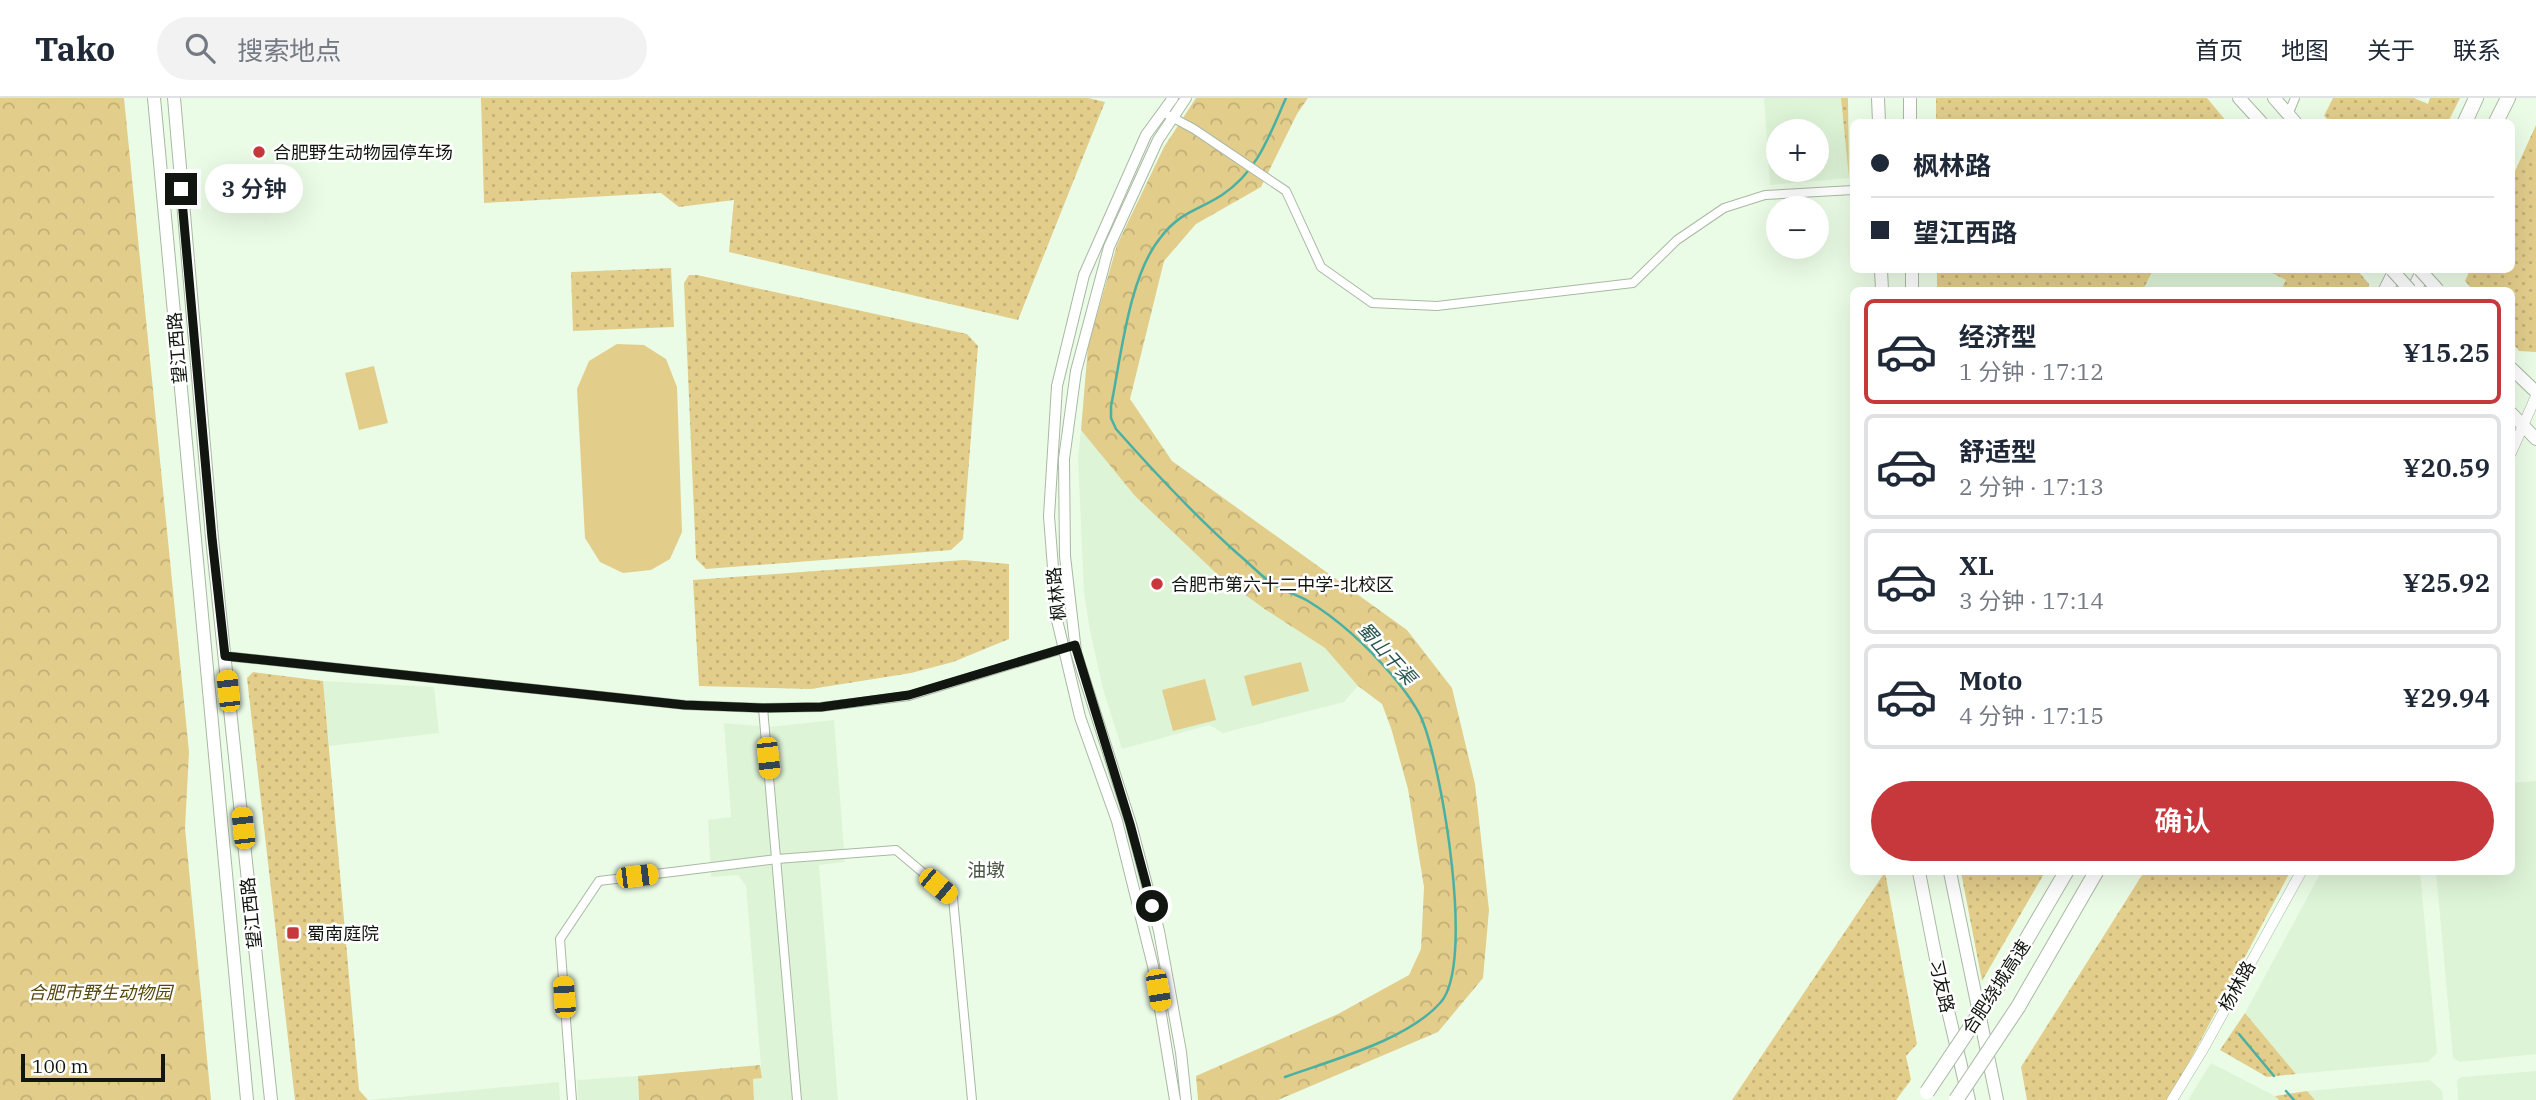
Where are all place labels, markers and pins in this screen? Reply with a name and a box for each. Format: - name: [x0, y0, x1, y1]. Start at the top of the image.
- place label: 合肥野生动物园停车场: [273, 141, 453, 164]
- marker: 合肥野生动物园停车场: [251, 144, 267, 160]
- place label: 合肥市第六十二中学-北校区: [1171, 573, 1394, 596]
- marker: 合肥市第六十二中学-北校区: [1149, 576, 1165, 592]
- place label: 蜀南庭院: [307, 922, 379, 945]
- marker: 蜀南庭院: [285, 925, 301, 941]

